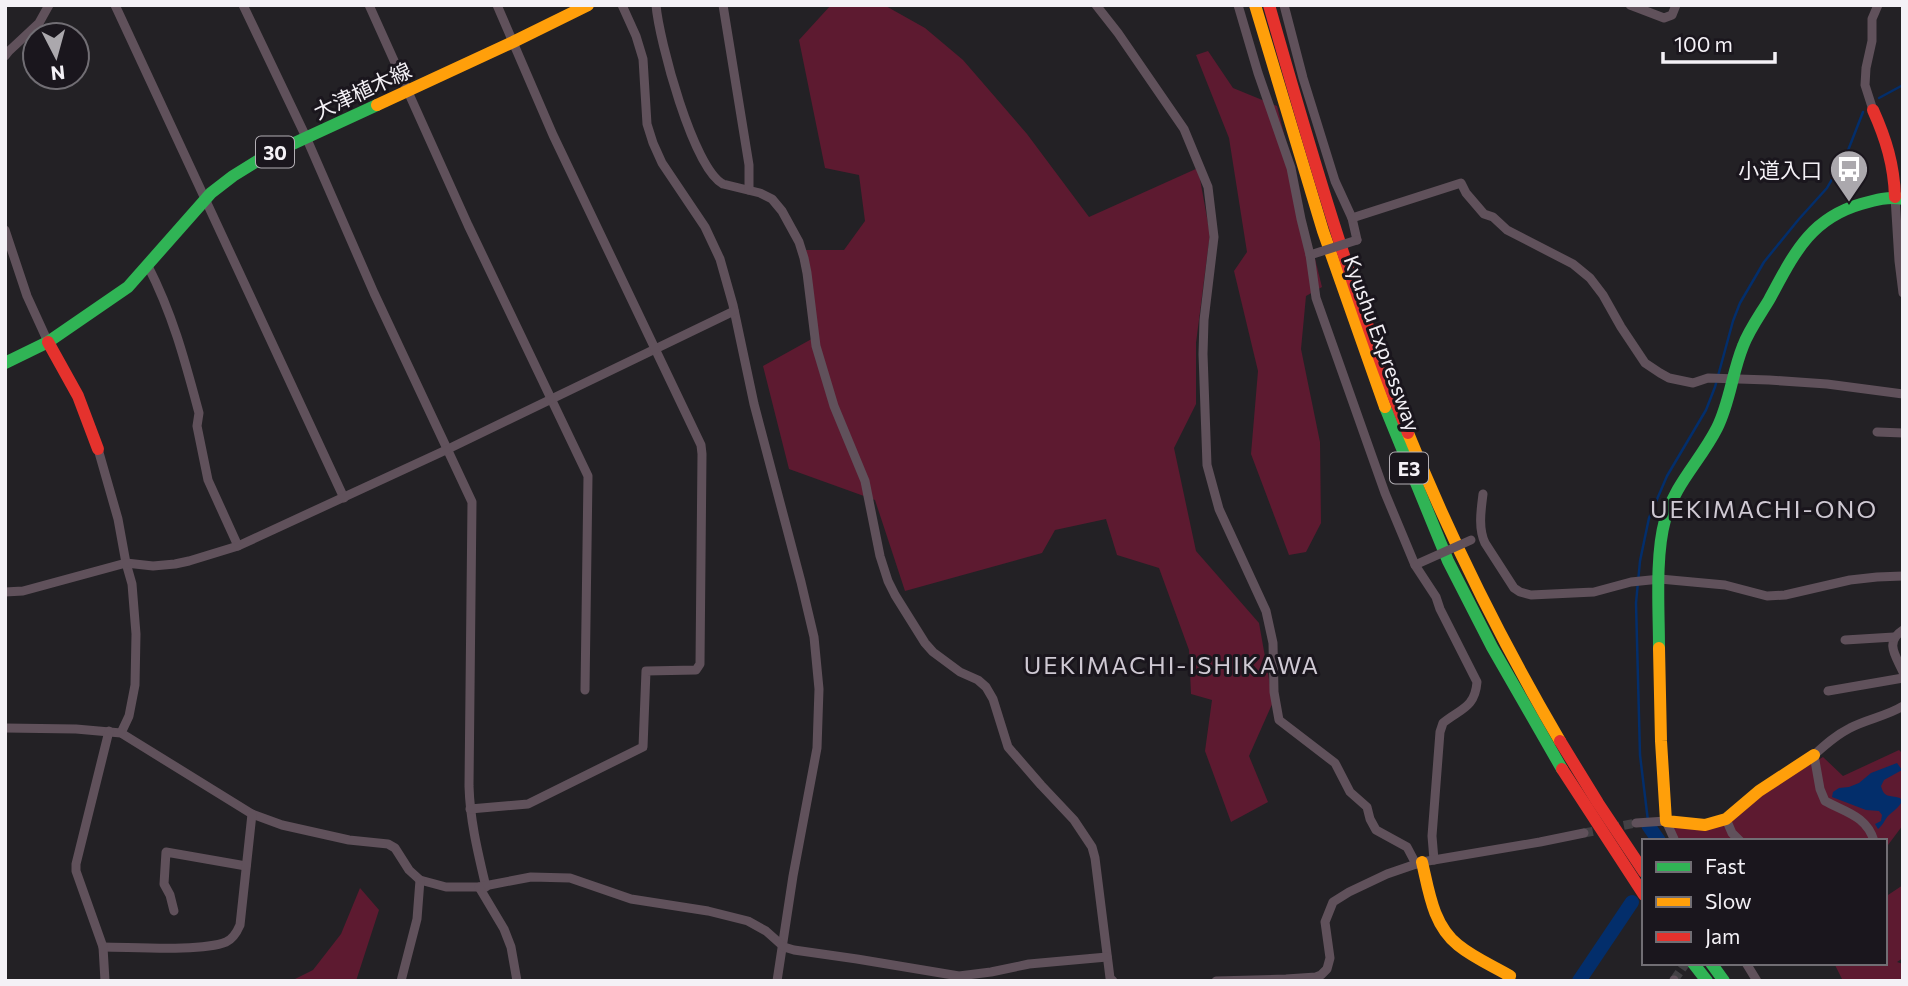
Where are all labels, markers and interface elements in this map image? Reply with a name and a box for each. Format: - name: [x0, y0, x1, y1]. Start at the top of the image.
- north arrow: [21, 21, 91, 91]
- scale bar: [1663, 21, 1775, 65]
- text: 100 m: [1674, 31, 1733, 56]
- street label: 大津植木線: [309, 56, 415, 124]
- text: N: [50, 61, 66, 86]
- road number: 30: [256, 136, 294, 168]
- bus stop icon: 小道入口: [1828, 148, 1870, 203]
- place label: 小道入口: [1738, 157, 1822, 182]
- street label: Kyushu Expressway: [1340, 252, 1427, 435]
- road number: E3: [1390, 453, 1428, 484]
- district label: UEKIMACHI-ONO: [1650, 494, 1878, 523]
- district label: UEKIMACHI-ISHIKAWA: [1024, 650, 1320, 679]
- legend: [1642, 839, 1887, 965]
- text: Fast: [1705, 853, 1746, 878]
- text: Slow: [1705, 888, 1752, 913]
- text: Jam: [1705, 923, 1740, 948]

